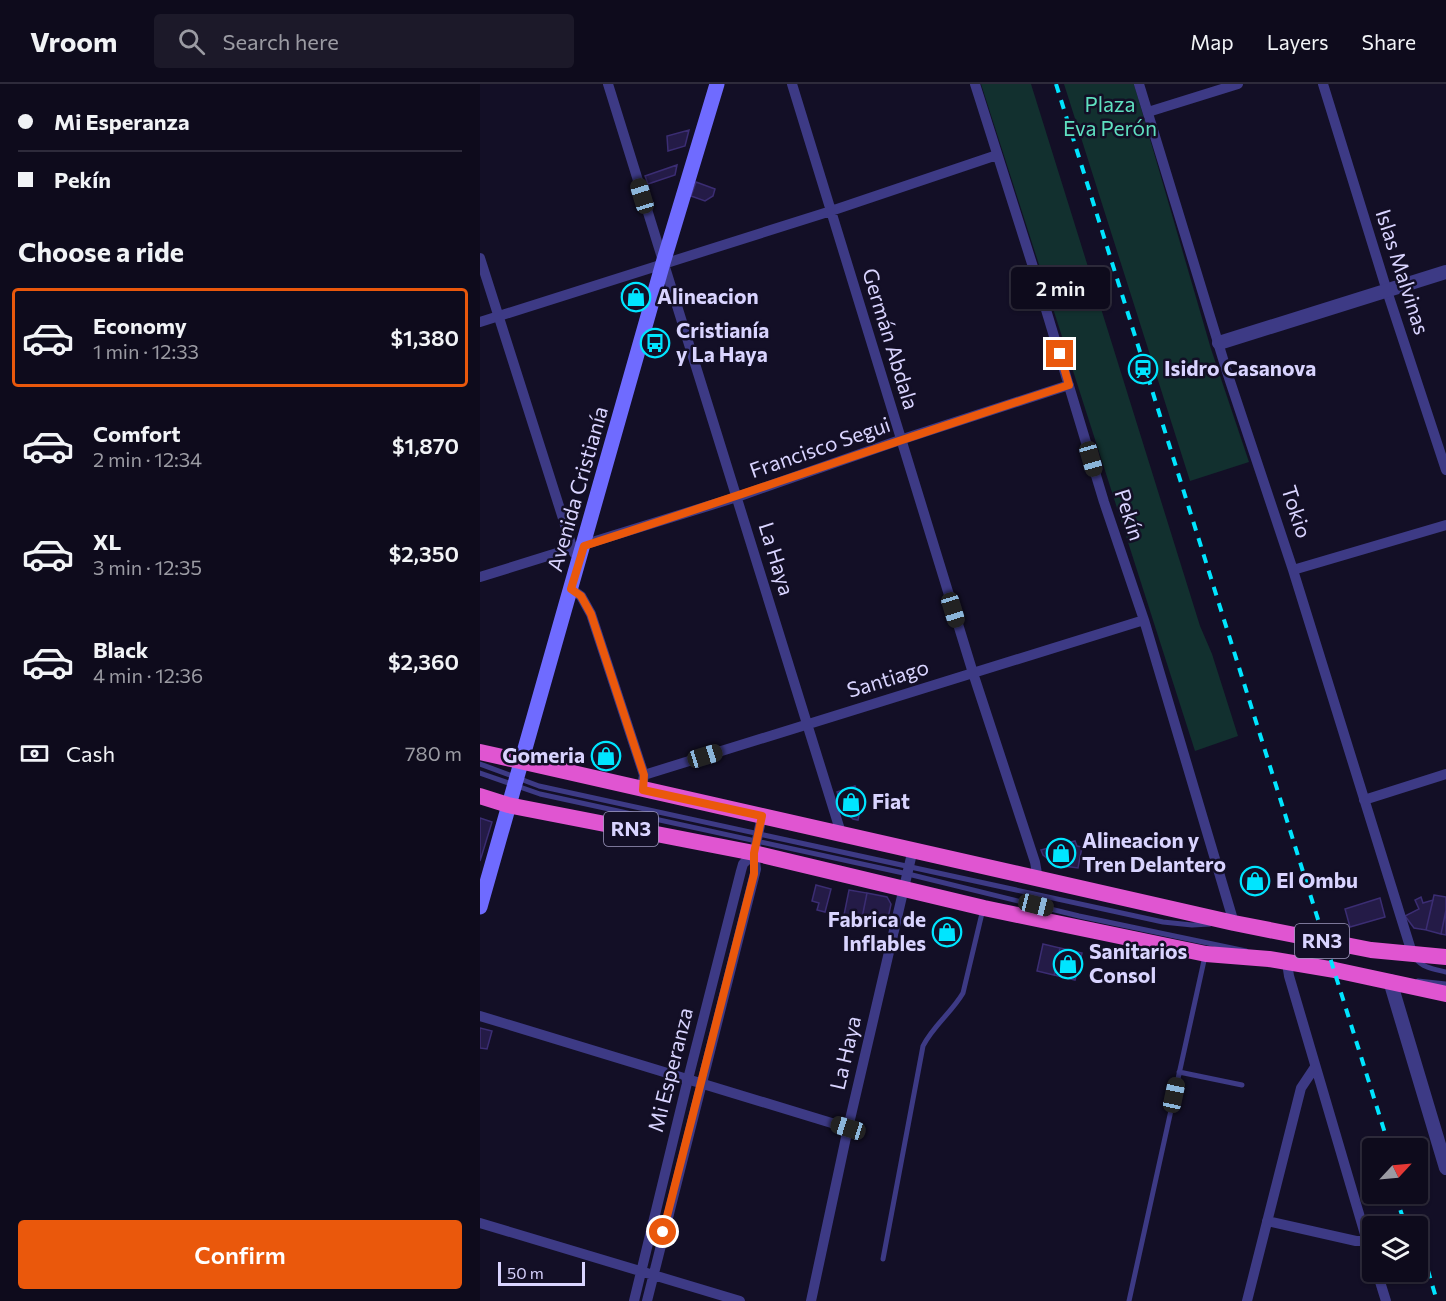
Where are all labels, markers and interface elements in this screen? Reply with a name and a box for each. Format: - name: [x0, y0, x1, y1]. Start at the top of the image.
- search box: [154, 14, 574, 68]
- text: Vroom: [30, 24, 118, 58]
- icon: search: [175, 25, 208, 58]
- text: Search here: [223, 28, 339, 55]
- text: Map: [1190, 29, 1234, 54]
- text: Layers: [1267, 29, 1329, 54]
- text: Share: [1362, 29, 1416, 54]
- park label: Plaza Eva Perón: [1063, 91, 1157, 140]
- text: Mi Esperanza: [54, 108, 189, 135]
- text: Pekín: [54, 166, 111, 193]
- car: [628, 176, 656, 216]
- street label: Islas Malvinas: [1371, 206, 1435, 337]
- text: Choose a ride: [18, 235, 184, 268]
- street label: Germán Abdala: [858, 265, 925, 412]
- callout: 2 min: [1010, 267, 1110, 309]
- text: 2 min: [1036, 276, 1085, 300]
- shop icon: Alineacion: [620, 281, 652, 313]
- place label: Alineacion: [657, 283, 759, 308]
- icon: car: [21, 311, 75, 365]
- text: Economy: [93, 312, 187, 339]
- place label: Cristianía y La Haya: [676, 317, 769, 366]
- text: $1,380: [391, 324, 459, 351]
- bus stop icon: Cristianía y La Haya: [639, 327, 671, 359]
- text: 1 min · 12:33: [93, 339, 199, 363]
- route end: [1046, 340, 1073, 367]
- station icon: Isidro Casanova: [1127, 353, 1159, 385]
- place label: Isidro Casanova: [1164, 355, 1316, 380]
- street label: Avenida Cristianía: [541, 403, 612, 574]
- street label: Francisco Segui: [746, 411, 893, 482]
- icon: car: [21, 419, 75, 473]
- text: Comfort: [93, 420, 181, 447]
- text: $1,870: [392, 432, 459, 459]
- car: [1077, 439, 1105, 479]
- text: 2 min · 12:34: [93, 447, 202, 471]
- street label: Tokio: [1277, 482, 1318, 541]
- street label: Pekín: [1110, 486, 1150, 543]
- street label: La Haya: [754, 519, 800, 598]
- icon: car: [21, 527, 75, 581]
- text: XL: [93, 528, 121, 555]
- text: $2,350: [389, 540, 459, 567]
- text: 3 min · 12:35: [93, 555, 202, 579]
- car: [939, 590, 967, 630]
- icon: car: [21, 635, 75, 689]
- text: Black: [93, 636, 148, 663]
- text: $2,360: [388, 648, 459, 675]
- street label: Santiago: [844, 653, 931, 702]
- text: 4 min · 12:36: [93, 663, 203, 687]
- icon: cash: [18, 737, 51, 770]
- text: Cash: [66, 740, 115, 767]
- shop icon: Gomeria: [590, 740, 622, 772]
- text: 780 m: [405, 741, 462, 765]
- place label: Gomeria: [502, 742, 585, 767]
- car: [685, 742, 725, 770]
- shop icon: Fiat: [835, 786, 867, 818]
- place label: Fiat: [872, 788, 910, 813]
- road number: RN3: [604, 812, 658, 846]
- place label: Alineacion y Tren Delantero: [1082, 827, 1226, 876]
- shop icon: Alineacion y Tren Delantero: [1045, 837, 1077, 869]
- shop icon: El Ombu: [1239, 865, 1271, 897]
- place label: El Ombu: [1276, 867, 1358, 892]
- car: [1016, 892, 1056, 918]
- place label: Fabrica de Inflables: [828, 906, 926, 955]
- shop icon: Fabrica de Inflables: [931, 916, 963, 948]
- road number: RN3: [1295, 924, 1349, 958]
- place label: Sanitarios Consol: [1089, 938, 1187, 987]
- shop icon: Sanitarios Consol: [1052, 948, 1084, 980]
- street label: Mi Esperanza: [642, 1005, 697, 1135]
- street label: La Haya: [824, 1013, 865, 1092]
- car: [1161, 1076, 1187, 1114]
- car: [828, 1114, 868, 1142]
- north arrow: [1362, 1138, 1428, 1204]
- map controls: [1362, 1138, 1428, 1282]
- button: layers: [1362, 1216, 1428, 1282]
- route start: [649, 1218, 676, 1245]
- button: Confirm: [18, 1220, 462, 1289]
- scale bar: [498, 1259, 585, 1286]
- text: 50 m: [507, 1263, 544, 1282]

